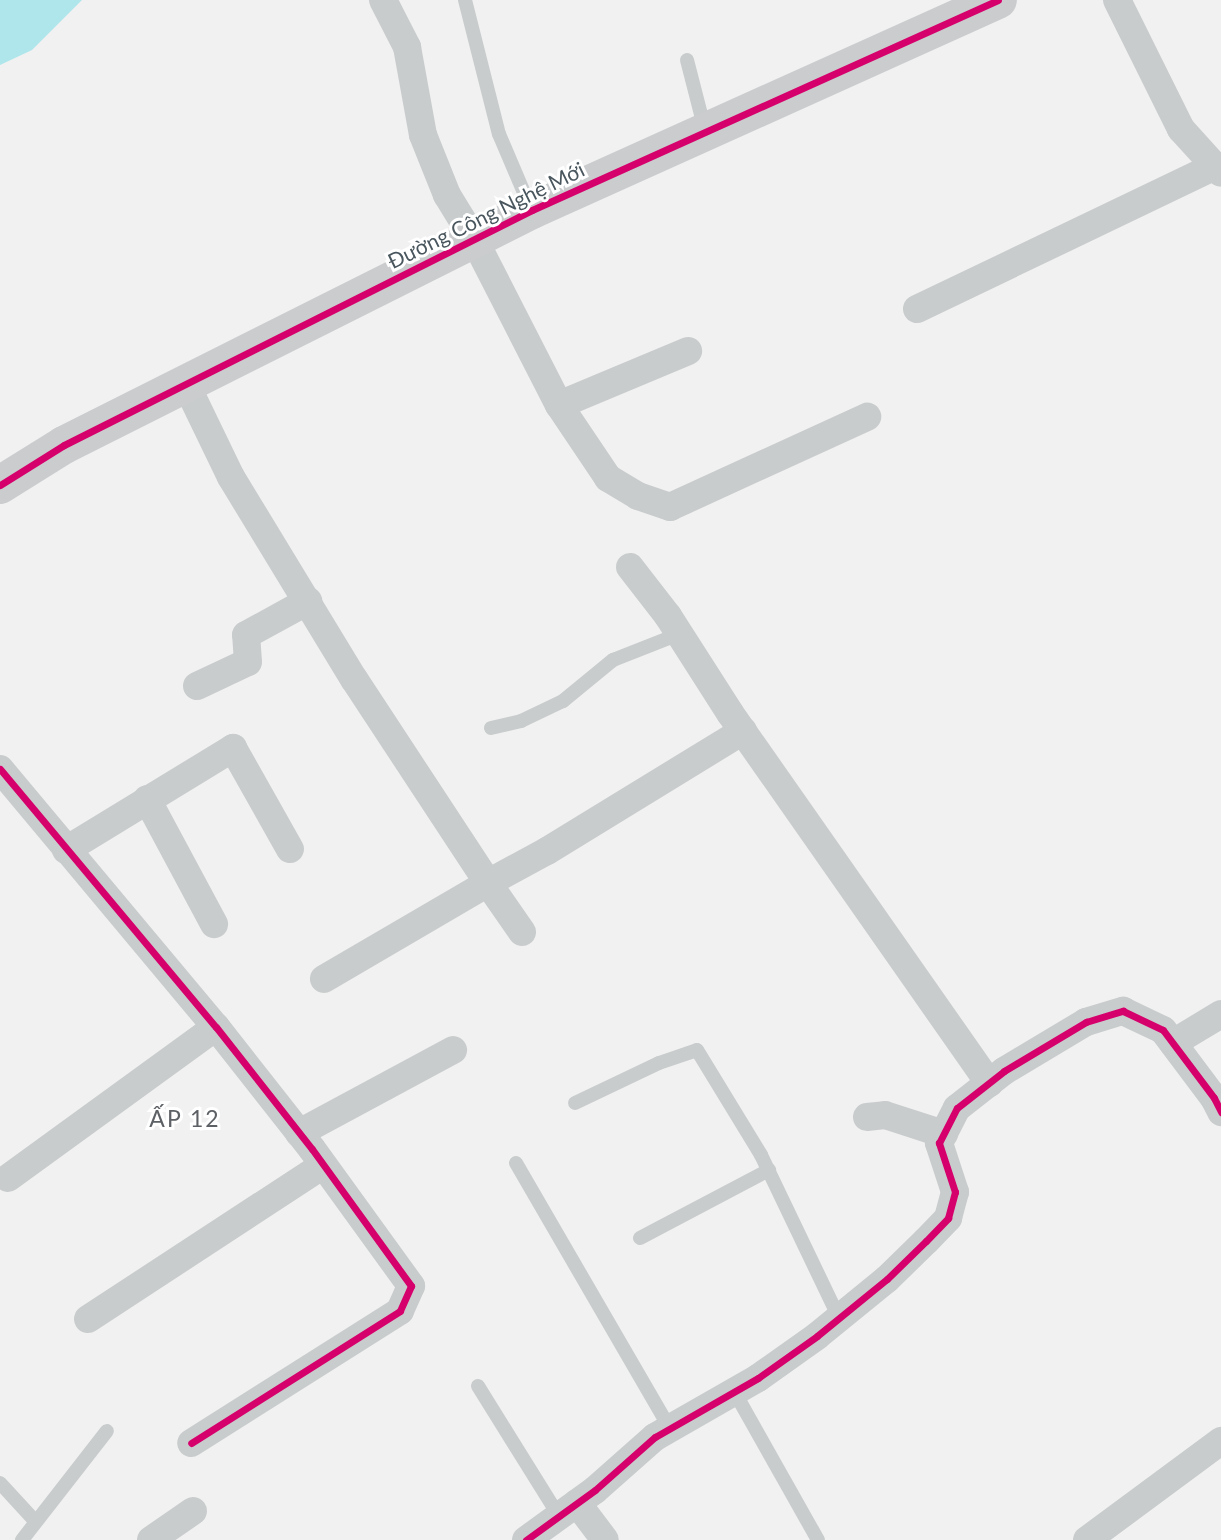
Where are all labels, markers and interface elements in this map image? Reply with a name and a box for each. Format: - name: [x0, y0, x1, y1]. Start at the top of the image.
- street label: Đường Công Nghệ Mới: [384, 156, 588, 274]
- district label: ẤP 12: [150, 1104, 220, 1132]

